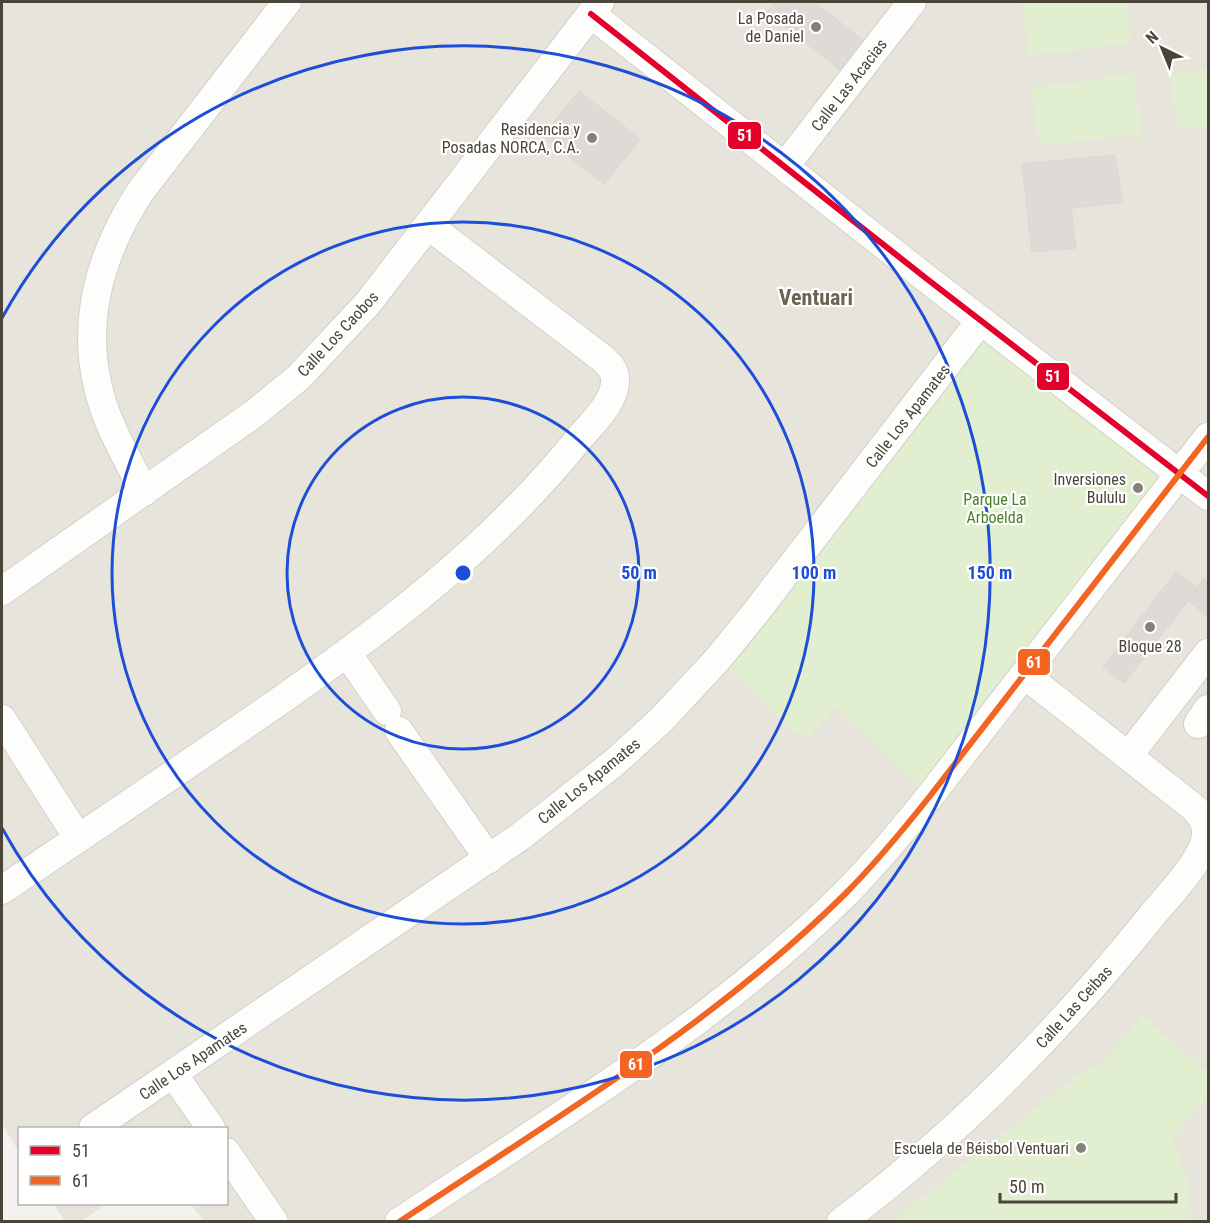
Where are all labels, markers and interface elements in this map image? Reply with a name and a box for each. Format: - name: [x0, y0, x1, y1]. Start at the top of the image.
- place label: La Posada de Daniel: [738, 9, 804, 46]
- north arrow: [1132, 18, 1192, 78]
- marker: La Posada de Daniel: [809, 20, 823, 34]
- text: N: [1142, 27, 1162, 48]
- street label: Calle Las Acacias: [807, 35, 891, 135]
- place label: Residencia y Posadas NORCA, C.A.: [442, 120, 580, 157]
- line badge: 51: [727, 121, 762, 150]
- text: 51: [737, 126, 753, 145]
- marker: Residencia y Posadas NORCA, C.A.: [585, 131, 599, 145]
- district label: Ventuari: [779, 285, 853, 310]
- street label: Calle Los Caobos: [294, 287, 382, 381]
- street label: Calle Los Apamates: [862, 361, 954, 471]
- line badge: 51: [1036, 362, 1070, 391]
- text: 51: [1045, 367, 1061, 386]
- place label: Inversiones Bululu: [1054, 470, 1126, 507]
- marker: Inversiones Bululu: [1131, 481, 1145, 495]
- park label: Parque La Arboelda: [963, 490, 1027, 527]
- text: 50 m: [621, 562, 657, 583]
- text: 100 m: [792, 562, 836, 583]
- text: 150 m: [968, 562, 1012, 583]
- centre of rings: [453, 563, 473, 583]
- marker: Bloque 28: [1143, 620, 1157, 634]
- place label: Bloque 28: [1118, 637, 1182, 656]
- line badge: 61: [1017, 648, 1051, 676]
- text: 61: [1026, 653, 1042, 672]
- street label: Calle Los Apamates: [534, 734, 644, 828]
- street label: Calle Las Ceibas: [1032, 962, 1116, 1052]
- street label: Calle Los Apamates: [136, 1018, 250, 1104]
- line badge: 61: [619, 1050, 653, 1079]
- text: 61: [628, 1055, 644, 1074]
- legend: [18, 1127, 228, 1205]
- place label: Escuela de Béisbol Ventuari: [894, 1139, 1069, 1158]
- text: 51: [72, 1140, 90, 1161]
- marker: Escuela de Béisbol Ventuari: [1074, 1141, 1088, 1155]
- scale bar: [1000, 1166, 1176, 1204]
- text: 61: [72, 1170, 90, 1191]
- text: 50 m: [1009, 1176, 1044, 1197]

